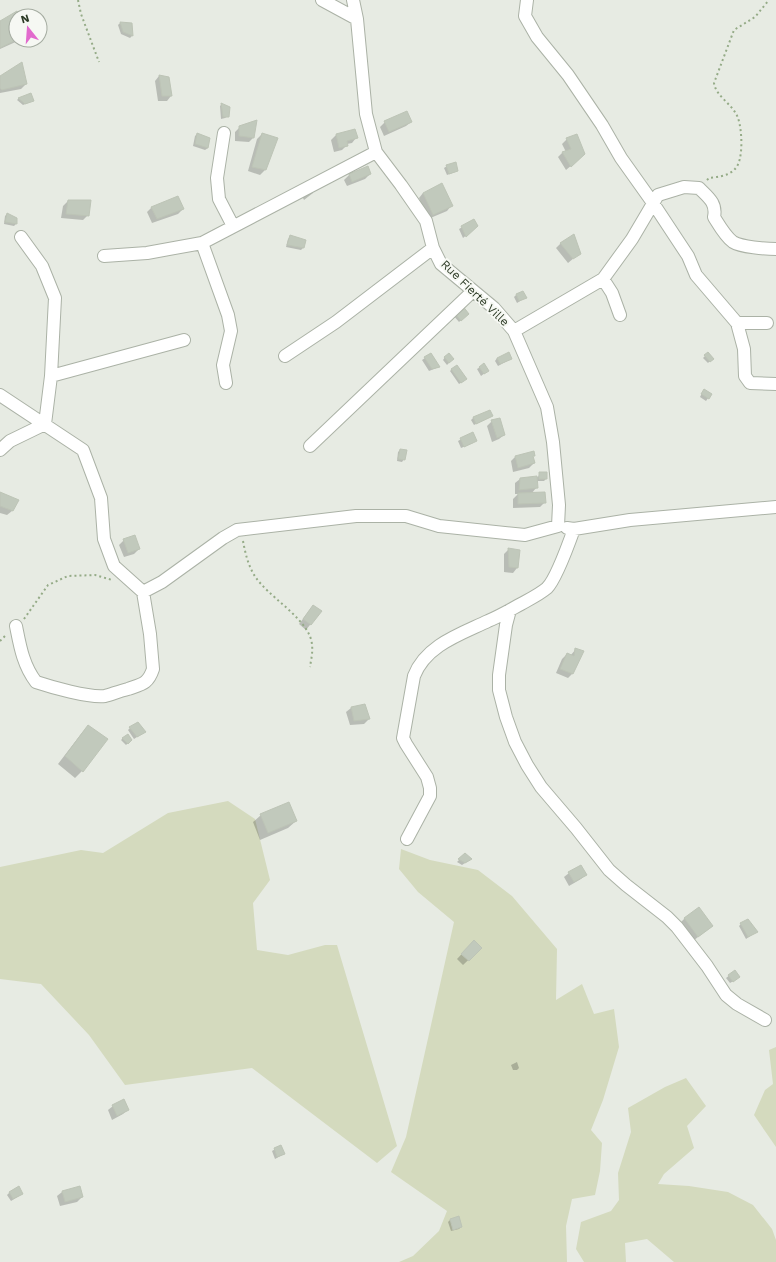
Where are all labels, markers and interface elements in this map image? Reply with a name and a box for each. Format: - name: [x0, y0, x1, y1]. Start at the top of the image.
- north arrow: [8, 8, 48, 48]
- text: N: [19, 12, 31, 26]
- street label: Rue Fierté Ville: [438, 257, 512, 329]

